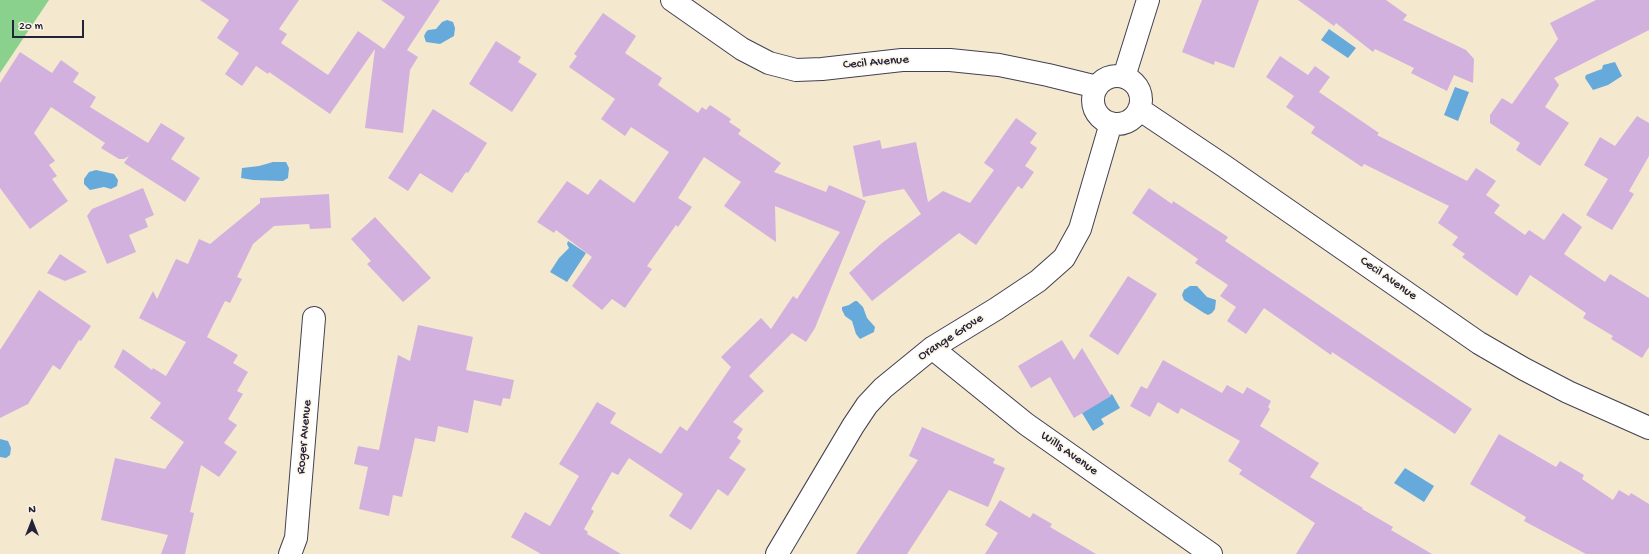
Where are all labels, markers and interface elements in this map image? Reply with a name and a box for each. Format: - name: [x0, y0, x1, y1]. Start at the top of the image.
- scale bar: [14, 12, 86, 38]
- text: 20 m: [19, 20, 43, 34]
- street label: Cecil Avenue: [842, 52, 910, 74]
- street label: Cecil Avenue: [1356, 254, 1420, 304]
- street label: Orange Grove: [915, 311, 987, 365]
- street label: Roger Avenue: [294, 399, 316, 475]
- street label: Wills Avenue: [1037, 429, 1101, 479]
- north arrow: [12, 502, 52, 542]
- text: N: [28, 504, 36, 516]

